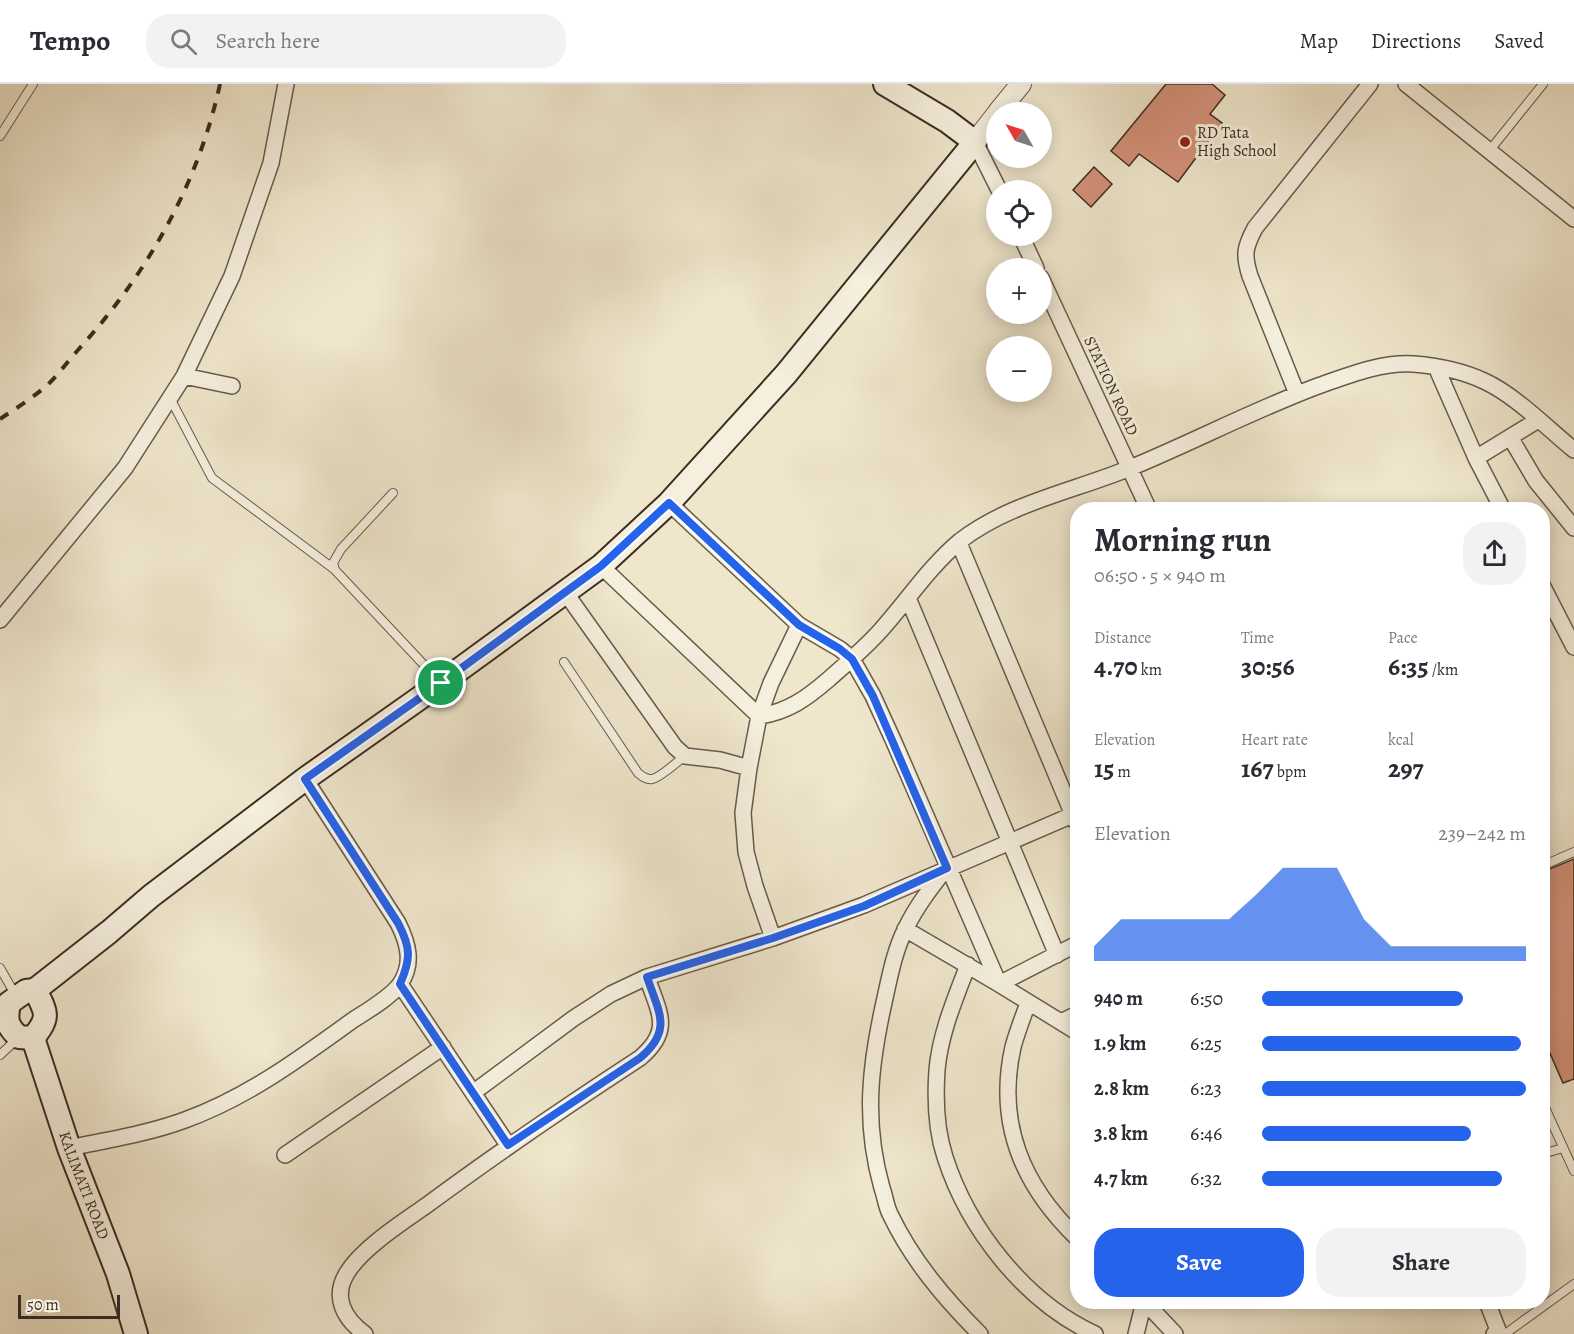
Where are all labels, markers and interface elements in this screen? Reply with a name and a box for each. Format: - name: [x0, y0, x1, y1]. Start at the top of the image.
- search box: [146, 14, 566, 68]
- text: Tempo: [30, 22, 110, 60]
- icon: search: [167, 25, 200, 58]
- text: Search here: [215, 26, 320, 56]
- text: Map: [1300, 27, 1338, 55]
- text: Directions: [1371, 27, 1461, 55]
- text: Saved: [1494, 27, 1544, 55]
- north arrow: [986, 102, 1052, 168]
- map controls: [986, 102, 1052, 402]
- place label: RD Tata High School: [1197, 122, 1277, 162]
- marker: RD Tata High School: [1178, 135, 1192, 149]
- button: locate: [986, 180, 1052, 246]
- button: +: [986, 258, 1052, 324]
- street label: STATION ROAD: [1078, 333, 1144, 439]
- button: −: [986, 336, 1052, 402]
- text: Morning run: [1094, 517, 1271, 562]
- button: share: [1463, 522, 1526, 585]
- text: 06:50 · 5 × 940 m: [1094, 562, 1226, 589]
- text: Distance: [1094, 627, 1151, 649]
- text: Time: [1241, 627, 1274, 649]
- text: Pace: [1388, 627, 1418, 649]
- text: 4.70: [1094, 649, 1138, 684]
- text: 30:56: [1241, 649, 1295, 684]
- text: 6:35: [1388, 649, 1429, 684]
- pin: [415, 657, 466, 708]
- text: km: [1138, 659, 1162, 681]
- text: /km: [1429, 659, 1458, 681]
- icon: arrive: [424, 666, 457, 699]
- text: Elevation: [1094, 729, 1155, 751]
- text: Heart rate: [1241, 729, 1308, 751]
- text: kcal: [1388, 729, 1414, 751]
- text: 15: [1094, 751, 1114, 786]
- text: 167: [1241, 751, 1274, 786]
- text: 297: [1388, 751, 1424, 786]
- text: m: [1114, 761, 1131, 783]
- text: bpm: [1274, 761, 1307, 783]
- text: Elevation: [1094, 820, 1171, 847]
- text: 239–242 m: [1438, 820, 1526, 847]
- text: 940 m: [1094, 985, 1143, 1012]
- text: 6:50: [1190, 985, 1223, 1012]
- text: 1.9 km: [1094, 1030, 1147, 1057]
- text: 6:25: [1190, 1030, 1222, 1057]
- text: 2.8 km: [1094, 1075, 1149, 1102]
- text: 6:23: [1190, 1075, 1222, 1102]
- text: 3.8 km: [1094, 1120, 1148, 1147]
- text: 6:46: [1190, 1120, 1222, 1147]
- street label: KALIMATI ROAD: [53, 1129, 115, 1243]
- text: 4.7 km: [1094, 1165, 1148, 1192]
- text: 6:32: [1190, 1165, 1222, 1192]
- button: Save: [1094, 1228, 1304, 1297]
- button: Share: [1316, 1228, 1526, 1297]
- scale bar: [18, 1292, 120, 1320]
- text: 50 m: [27, 1294, 59, 1316]

